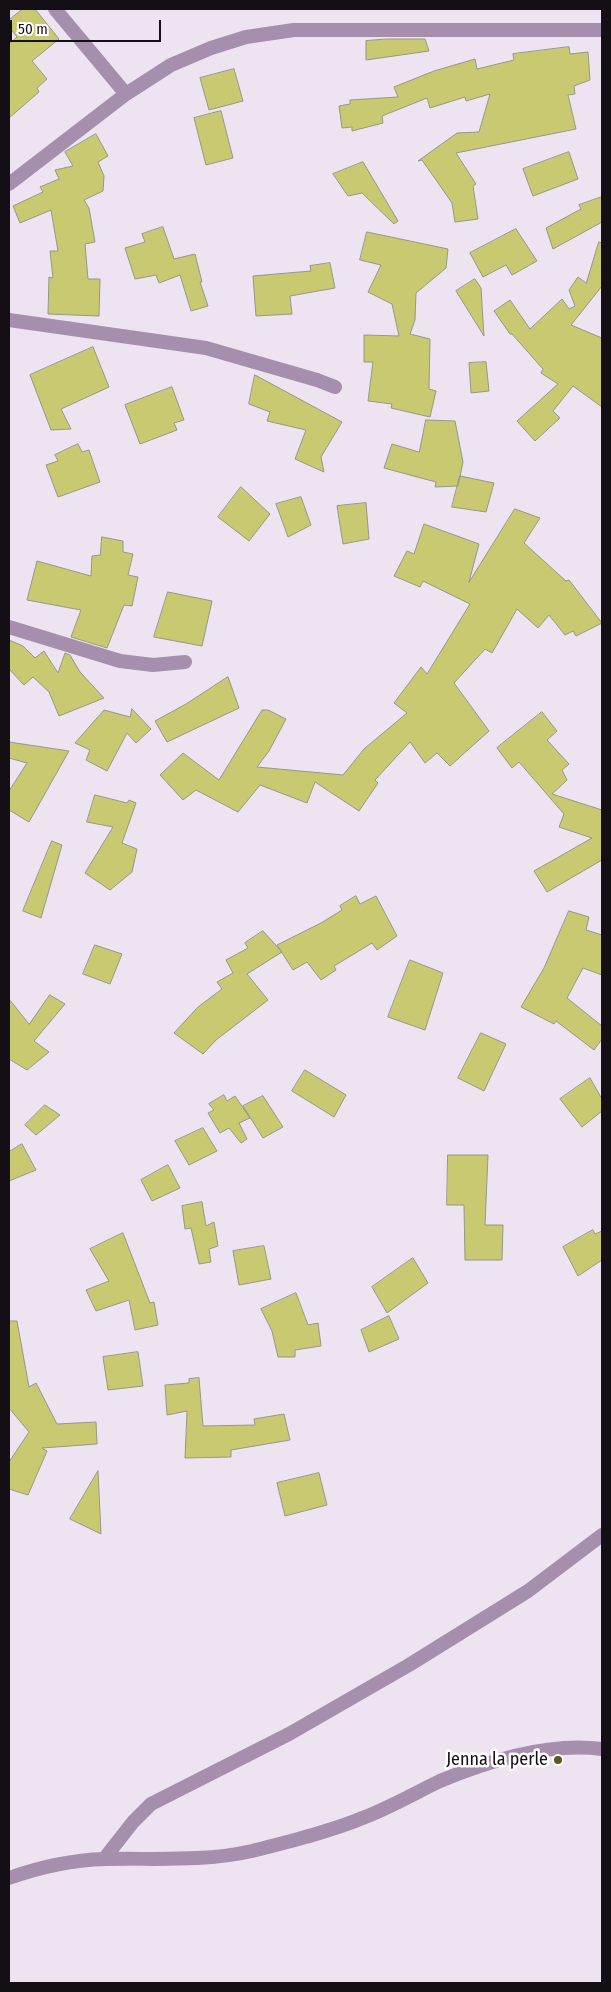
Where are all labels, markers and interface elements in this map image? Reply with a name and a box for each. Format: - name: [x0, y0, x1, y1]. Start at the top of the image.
- scale bar: [12, 10, 164, 42]
- text: 50 m: [18, 20, 48, 38]
- place label: Jenna la perle: [446, 1749, 548, 1771]
- marker: Jenna la perle: [552, 1754, 564, 1766]

